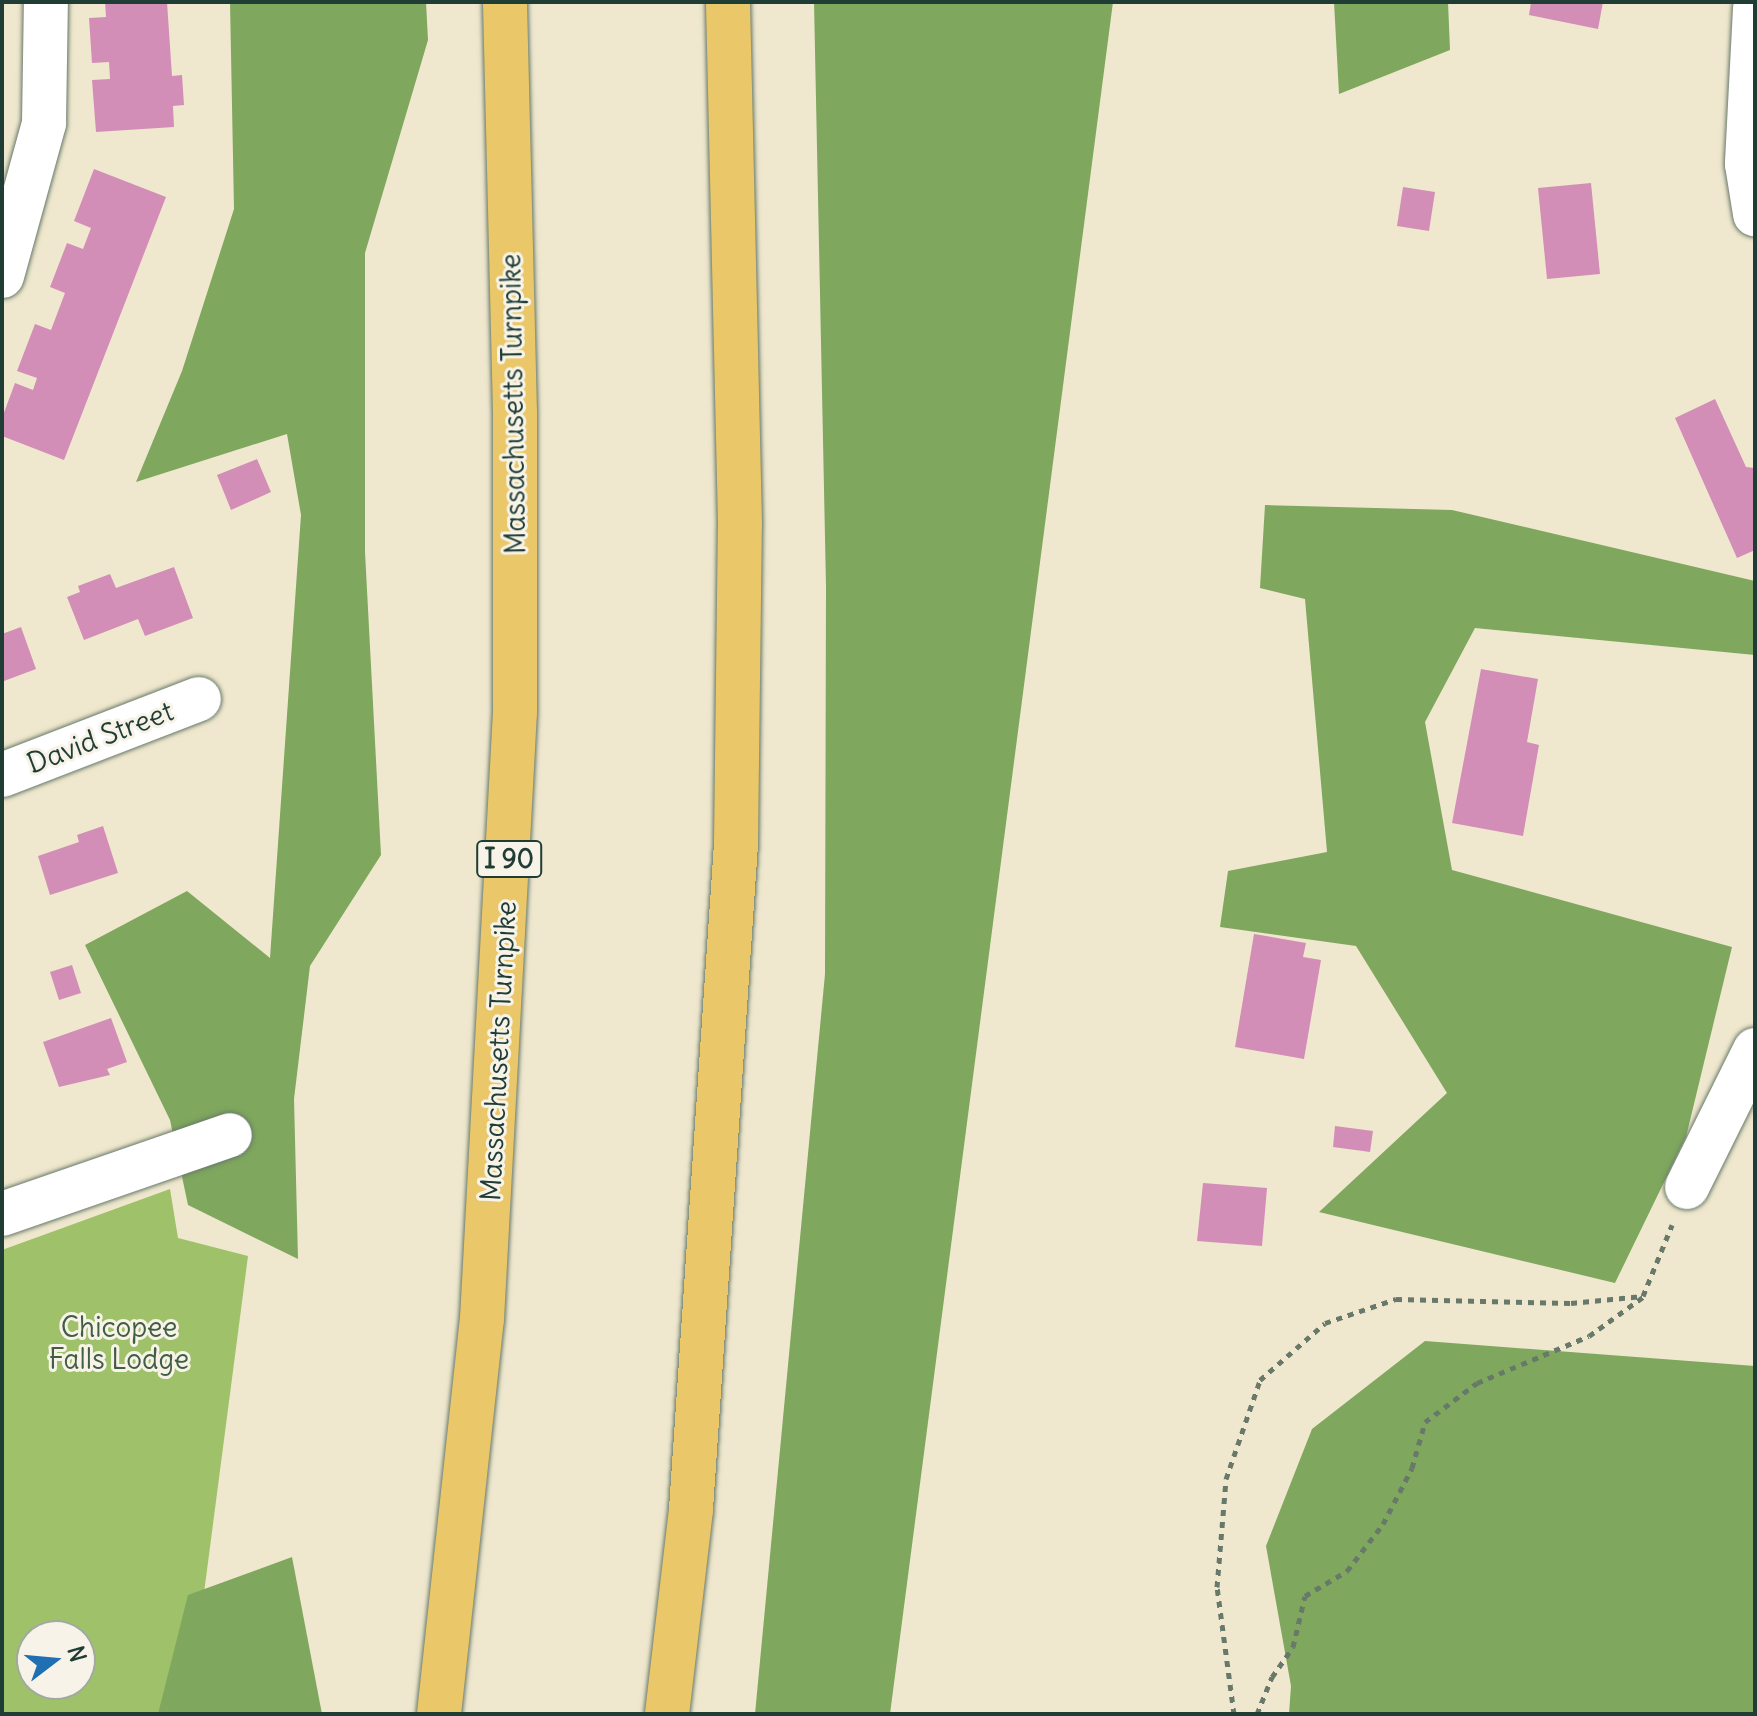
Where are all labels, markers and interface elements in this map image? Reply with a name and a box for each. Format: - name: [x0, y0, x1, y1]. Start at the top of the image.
- street label: Massachusetts Turnpike: [494, 253, 532, 555]
- street label: David Street: [22, 694, 178, 780]
- road number: I 90: [475, 837, 543, 881]
- street label: Massachusetts Turnpike: [473, 900, 523, 1202]
- park label: Chicopee Falls Lodge: [49, 1310, 189, 1376]
- north arrow: [16, 1620, 96, 1700]
- text: N: [62, 1643, 93, 1665]

